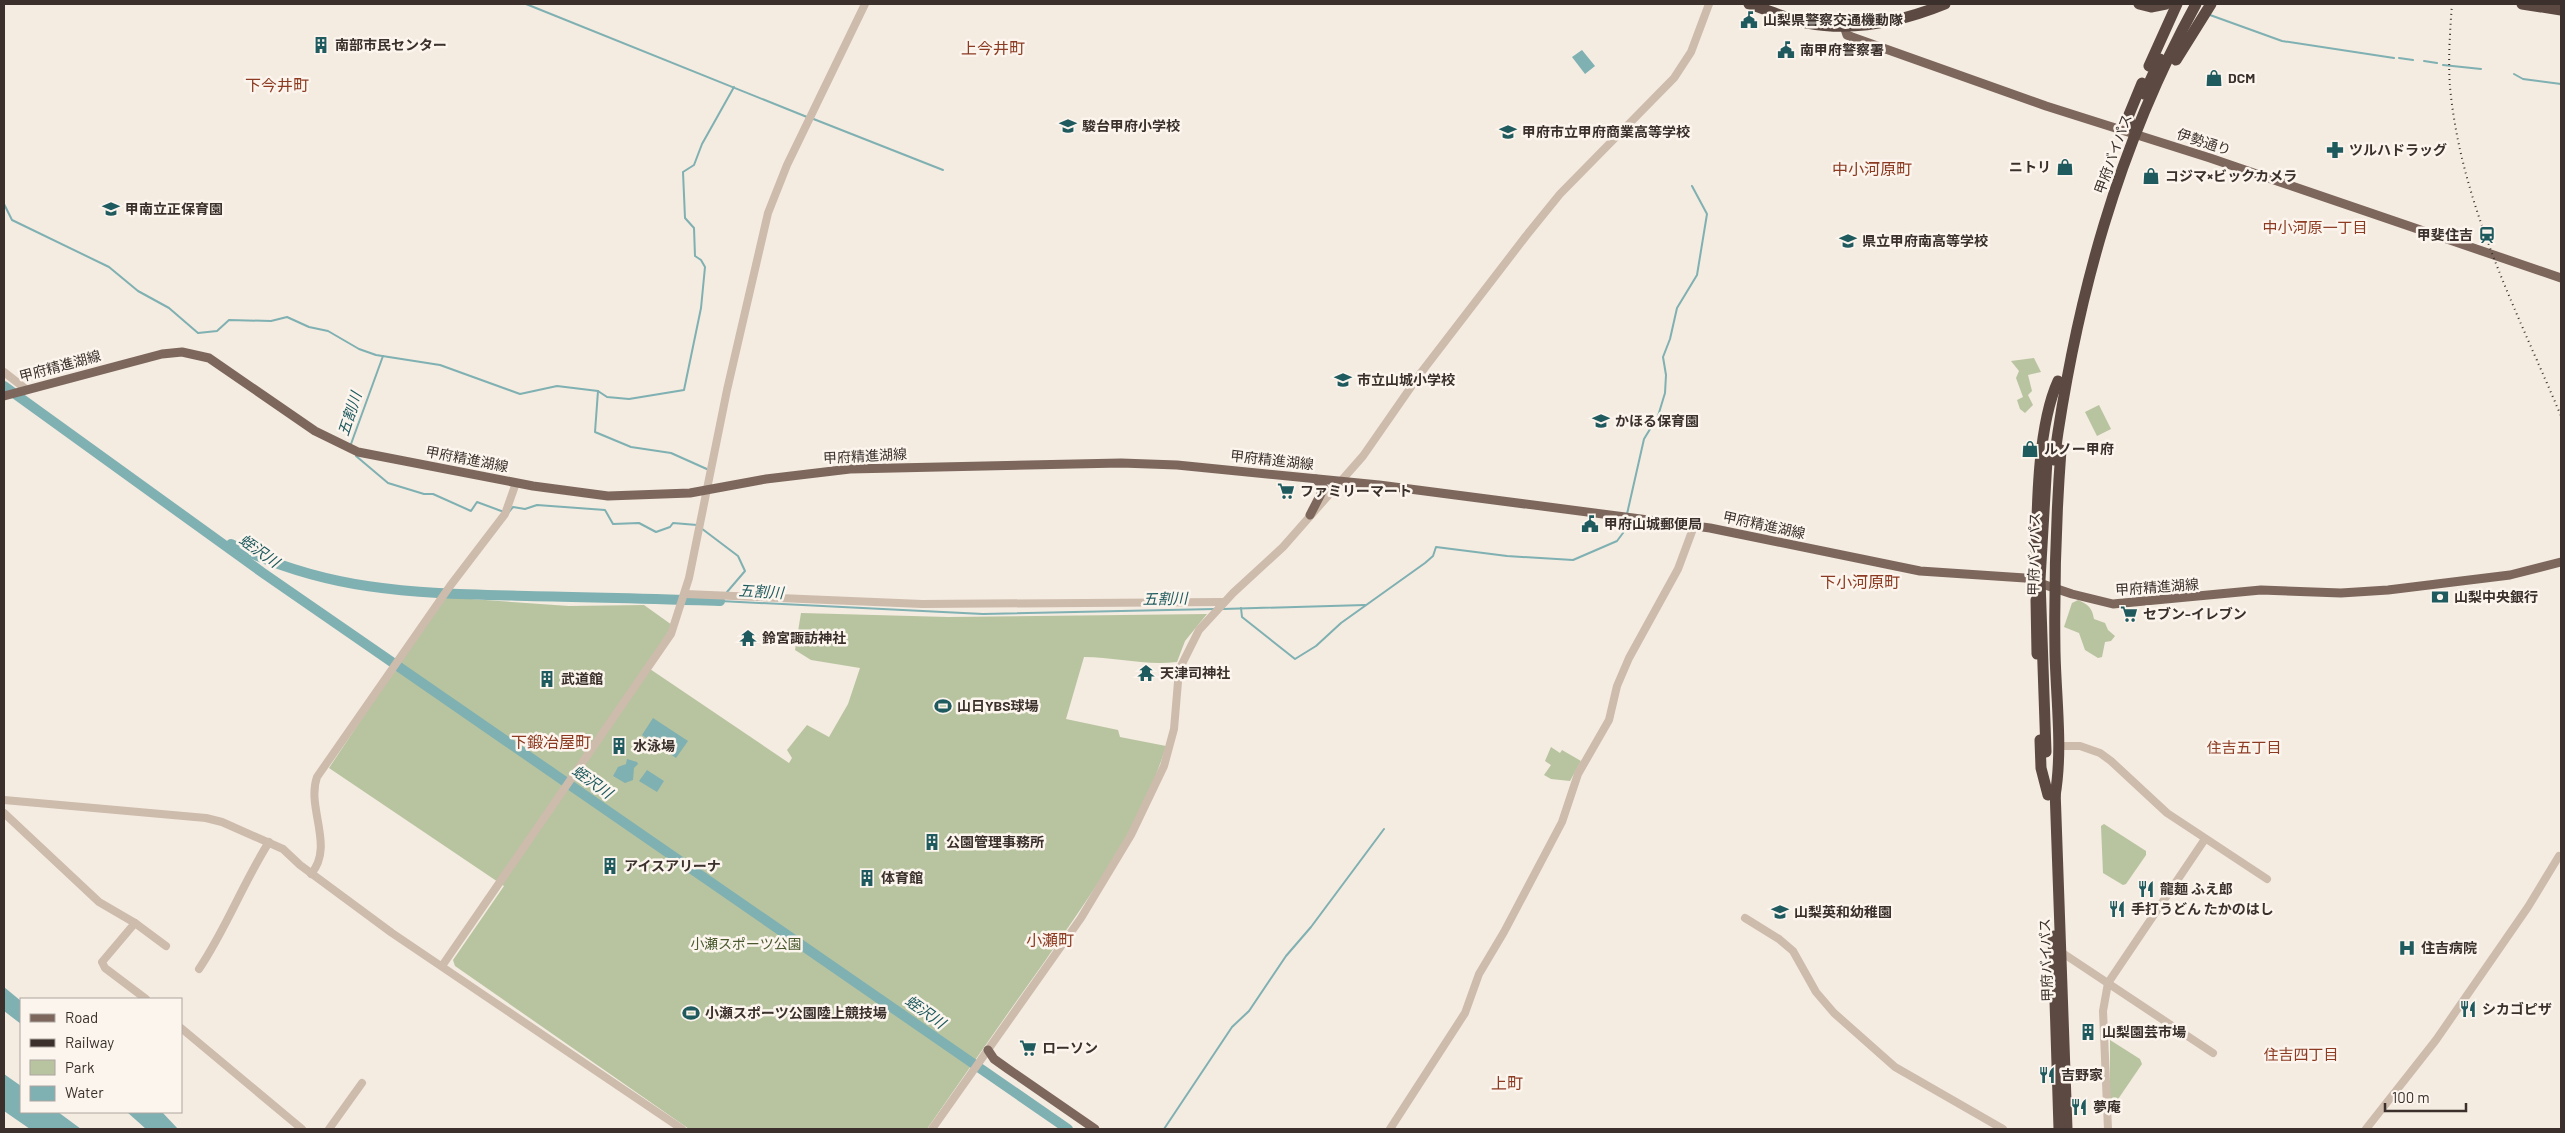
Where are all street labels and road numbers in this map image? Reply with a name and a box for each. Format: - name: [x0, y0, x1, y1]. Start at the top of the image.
- street label: 甲府バイパス: [2090, 112, 2135, 196]
- street label: 伊勢通り: [2175, 125, 2233, 158]
- street label: 甲府精進湖線: [17, 346, 103, 385]
- street label: 甲府精進湖線: [424, 442, 510, 475]
- street label: 甲府精進湖線: [823, 445, 907, 466]
- street label: 甲府精進湖線: [1229, 447, 1315, 472]
- street label: 甲府精進湖線: [1721, 507, 1807, 542]
- street label: 甲府バイパス: [2024, 512, 2043, 596]
- street label: 甲府精進湖線: [2114, 575, 2199, 598]
- street label: 甲府バイパス: [2036, 918, 2055, 1002]

